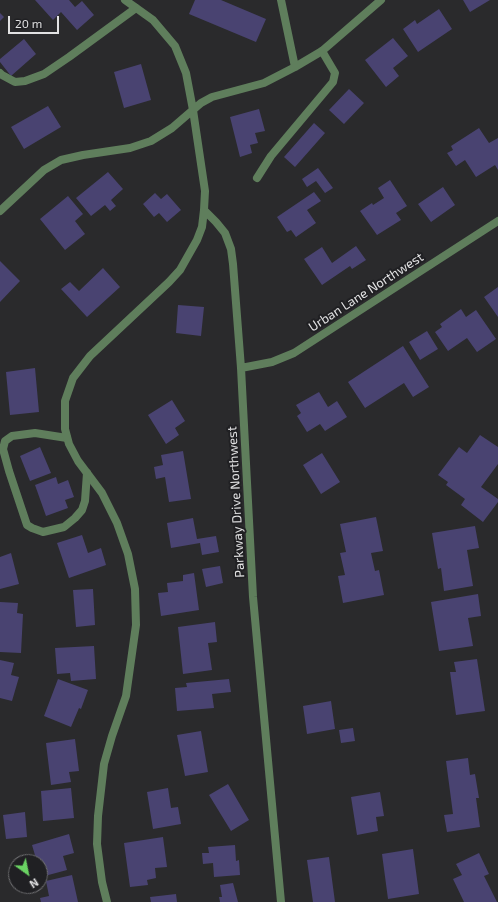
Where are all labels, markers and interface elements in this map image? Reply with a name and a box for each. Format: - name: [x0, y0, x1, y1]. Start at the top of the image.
- scale bar: [10, 8, 61, 34]
- text: 20 m: [15, 16, 42, 30]
- street label: Urban Lane Northwest: [306, 249, 426, 335]
- street label: Parkway Drive Northwest: [224, 426, 248, 578]
- north arrow: [8, 854, 48, 894]
- text: N: [27, 876, 41, 891]

